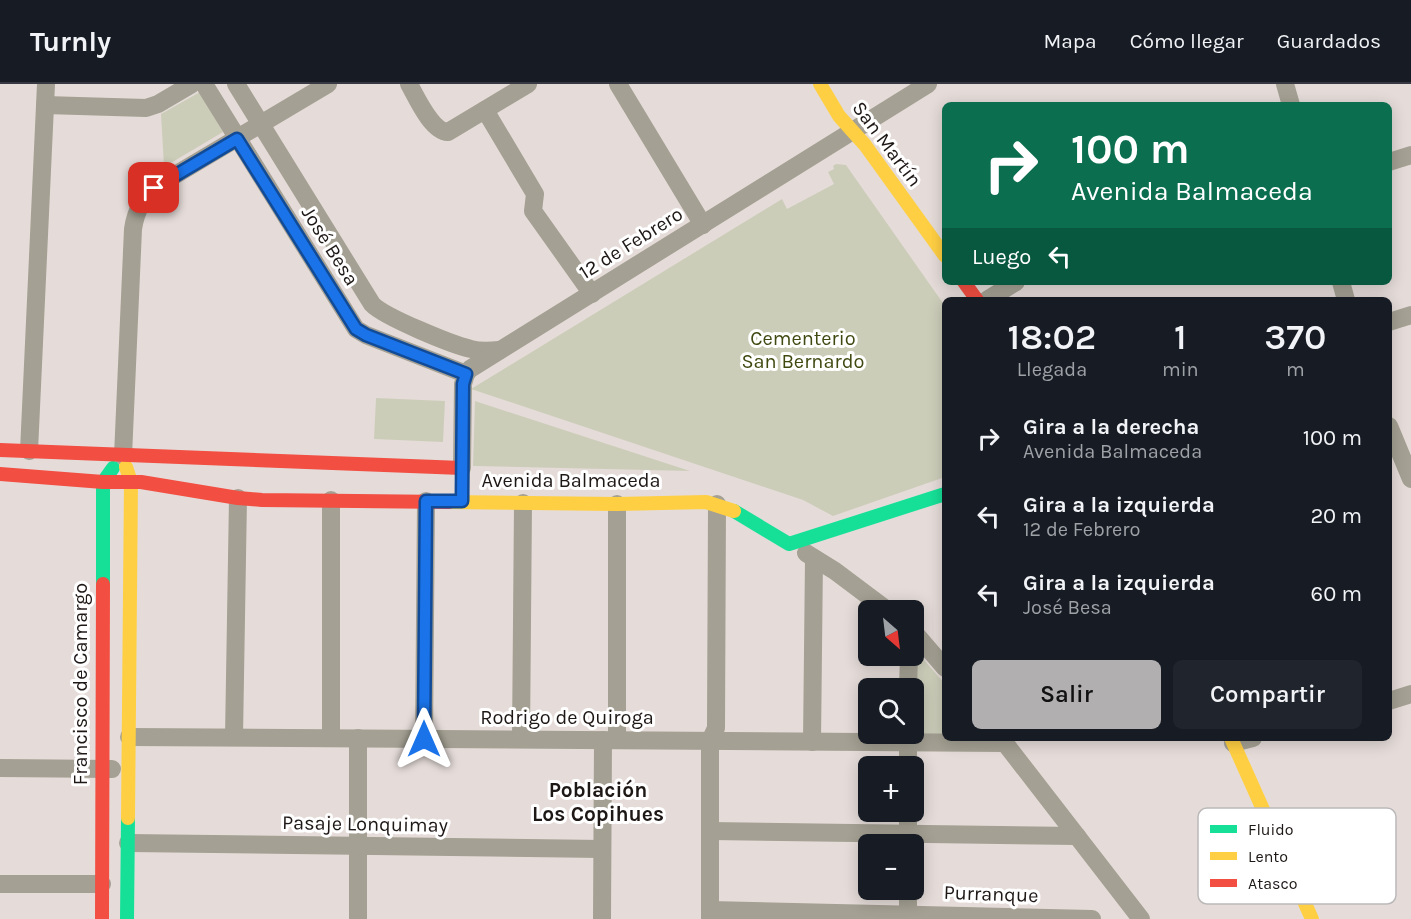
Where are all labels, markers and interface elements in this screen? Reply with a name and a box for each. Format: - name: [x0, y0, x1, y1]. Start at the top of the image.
- text: Turnly: [30, 25, 111, 58]
- text: Mapa: [1043, 29, 1097, 53]
- text: Cómo llegar: [1130, 29, 1244, 53]
- text: Guardados: [1277, 29, 1381, 53]
- street label: San Martín: [848, 97, 926, 191]
- text: 100 m: [1071, 124, 1190, 174]
- icon: right: [972, 126, 1050, 204]
- pin: [128, 162, 179, 213]
- icon: arrive: [137, 171, 170, 204]
- text: Avenida Balmaceda: [1071, 175, 1313, 207]
- street label: José Besa: [297, 202, 363, 290]
- street label: 12 de Febrero: [575, 202, 687, 284]
- icon: left: [1043, 240, 1076, 273]
- text: Luego: [972, 244, 1031, 270]
- text: 18:02: [1008, 316, 1096, 358]
- text: 1: [1174, 316, 1187, 358]
- text: 370: [1264, 316, 1326, 358]
- park label: Cementerio San Bernardo: [742, 327, 864, 373]
- text: Llegada: [1017, 358, 1087, 381]
- text: min: [1162, 358, 1199, 381]
- text: m: [1286, 358, 1305, 381]
- text: Gira a la derecha: [1023, 414, 1199, 440]
- icon: right: [972, 422, 1005, 455]
- text: 100 m: [1303, 425, 1362, 451]
- text: Avenida Balmaceda: [1023, 440, 1202, 463]
- street label: Avenida Balmaceda: [481, 469, 661, 492]
- text: Gira a la izquierda: [1023, 492, 1215, 518]
- icon: left: [972, 500, 1005, 533]
- text: 20 m: [1310, 503, 1362, 529]
- text: 12 de Febrero: [1023, 518, 1141, 541]
- text: Gira a la izquierda: [1023, 570, 1215, 596]
- icon: left: [972, 578, 1005, 611]
- text: 60 m: [1311, 581, 1362, 607]
- street label: Francisco de Camargo: [69, 583, 92, 785]
- text: José Besa: [1023, 596, 1112, 619]
- north arrow: [858, 600, 924, 666]
- map controls: [858, 600, 924, 900]
- button: Salir: [972, 660, 1161, 729]
- button: Compartir: [1173, 660, 1362, 729]
- button: search: [858, 678, 924, 744]
- street label: Rodrigo de Quiroga: [480, 706, 654, 729]
- position arrow: [392, 707, 456, 771]
- button: +: [858, 756, 924, 822]
- district label: Población Los Copihues: [532, 778, 664, 826]
- legend: [1198, 808, 1396, 904]
- street label: Pasaje Lonquimay: [282, 811, 448, 837]
- text: Fluido: [1248, 820, 1294, 839]
- button: −: [858, 834, 924, 900]
- text: Lento: [1248, 847, 1288, 866]
- text: Atasco: [1248, 874, 1297, 893]
- street label: Purranque: [943, 881, 1039, 907]

